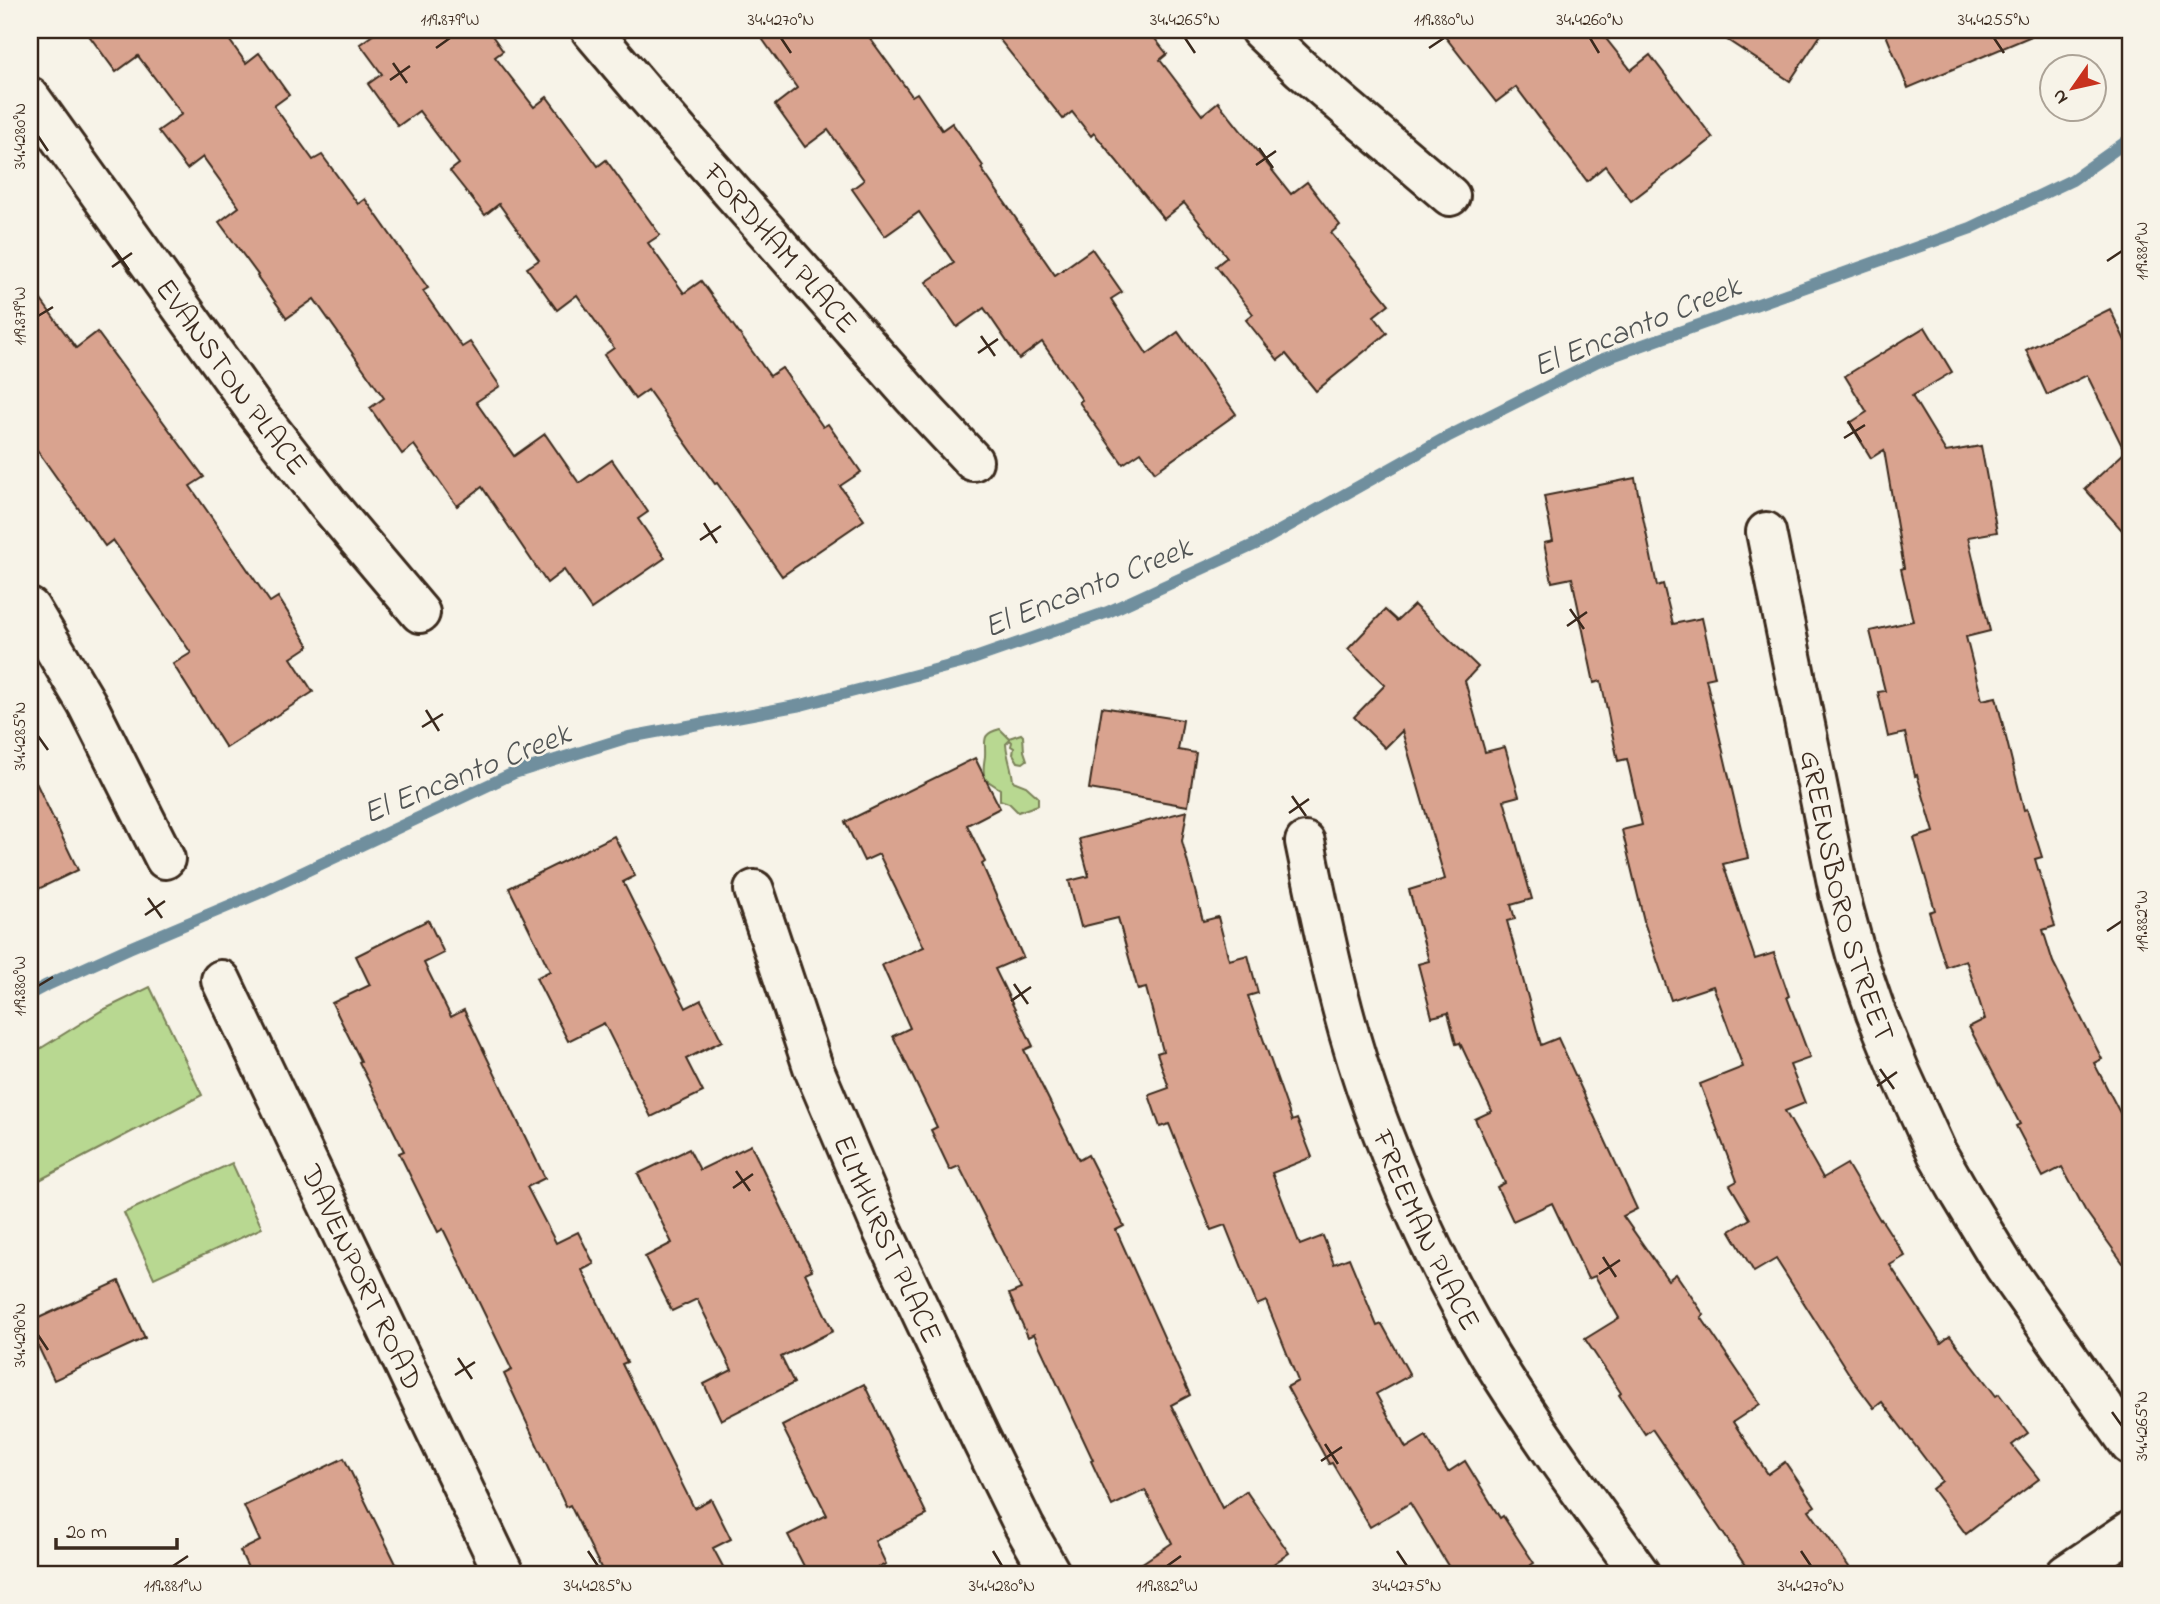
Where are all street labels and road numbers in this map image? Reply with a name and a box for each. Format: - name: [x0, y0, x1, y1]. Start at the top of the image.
- street label: FORDHAM PLACE: [690, 154, 866, 345]
- street label: EVANSTON PLACE: [143, 271, 317, 486]
- street label: GREENSBORO STREET: [1786, 747, 1905, 1049]
- street label: FREEMAN PLACE: [1358, 1123, 1490, 1340]
- street label: ELMHURST PLACE: [819, 1129, 952, 1351]
- street label: DAVENPORT ROAD: [287, 1157, 432, 1398]

